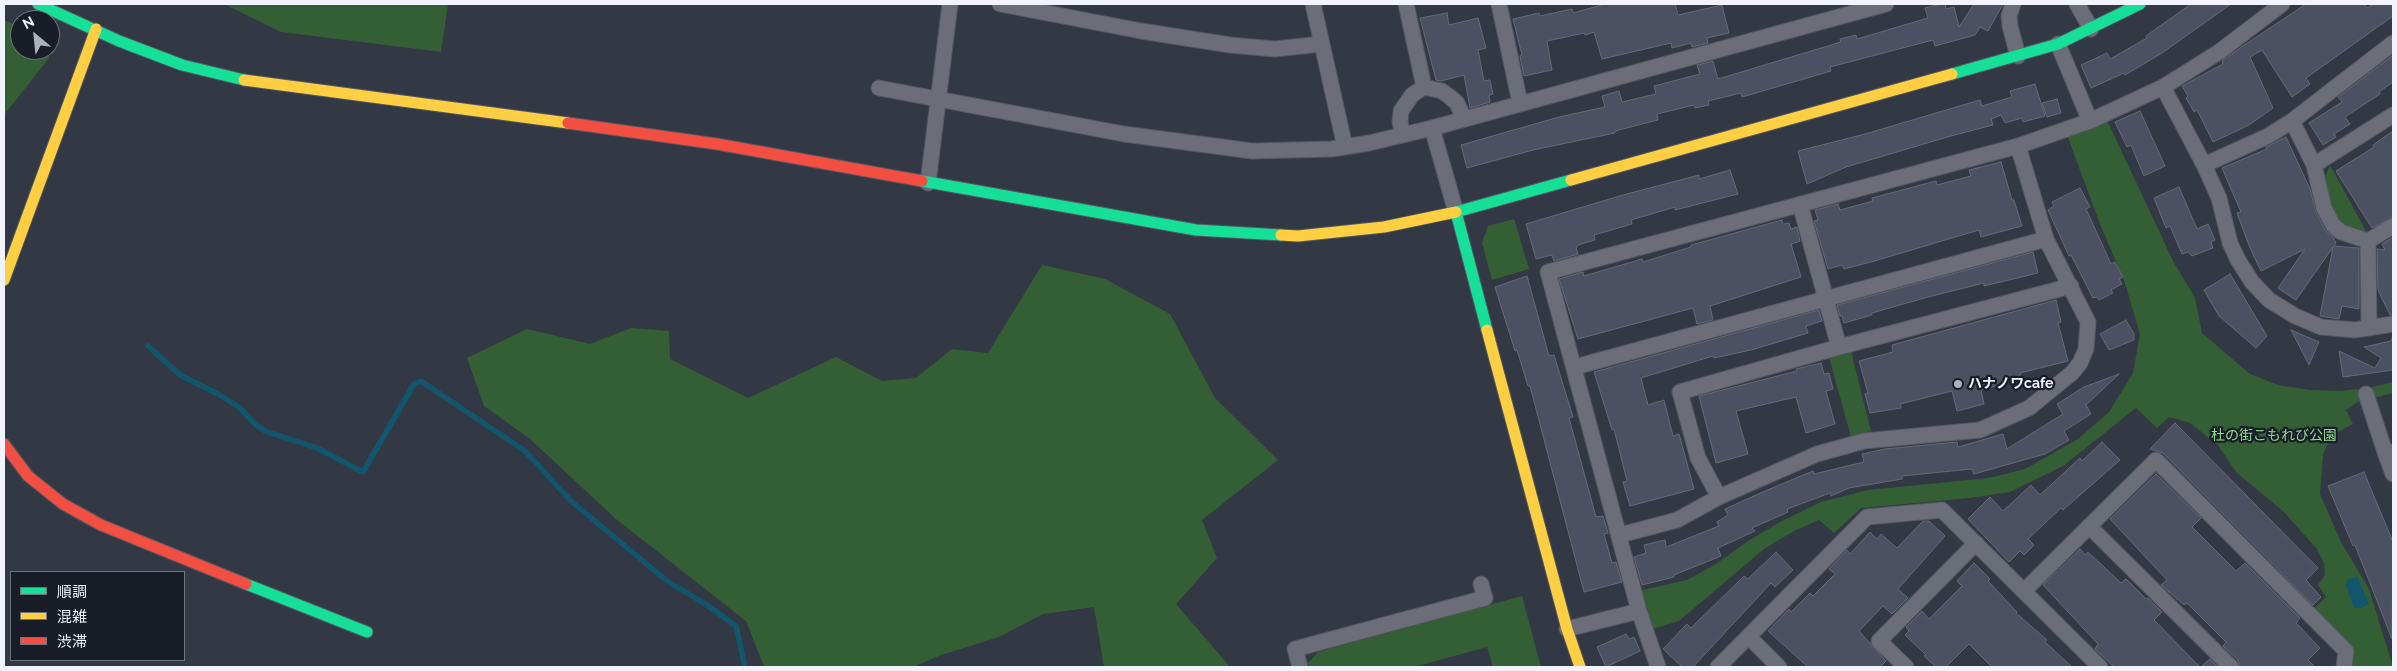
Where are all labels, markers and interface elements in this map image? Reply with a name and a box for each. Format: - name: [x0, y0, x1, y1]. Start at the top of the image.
- north arrow: [10, 10, 60, 60]
- text: N: [20, 13, 37, 32]
- place label: ハナノワcafe: [1968, 376, 2053, 392]
- marker: ハナノワcafe: [1952, 378, 1964, 390]
- park label: 杜の街こもれび公園: [2211, 428, 2337, 444]
- legend: [10, 571, 185, 661]
- text: 順調: [57, 583, 87, 601]
- text: 混雑: [57, 608, 87, 626]
- text: 渋滞: [57, 633, 87, 651]

